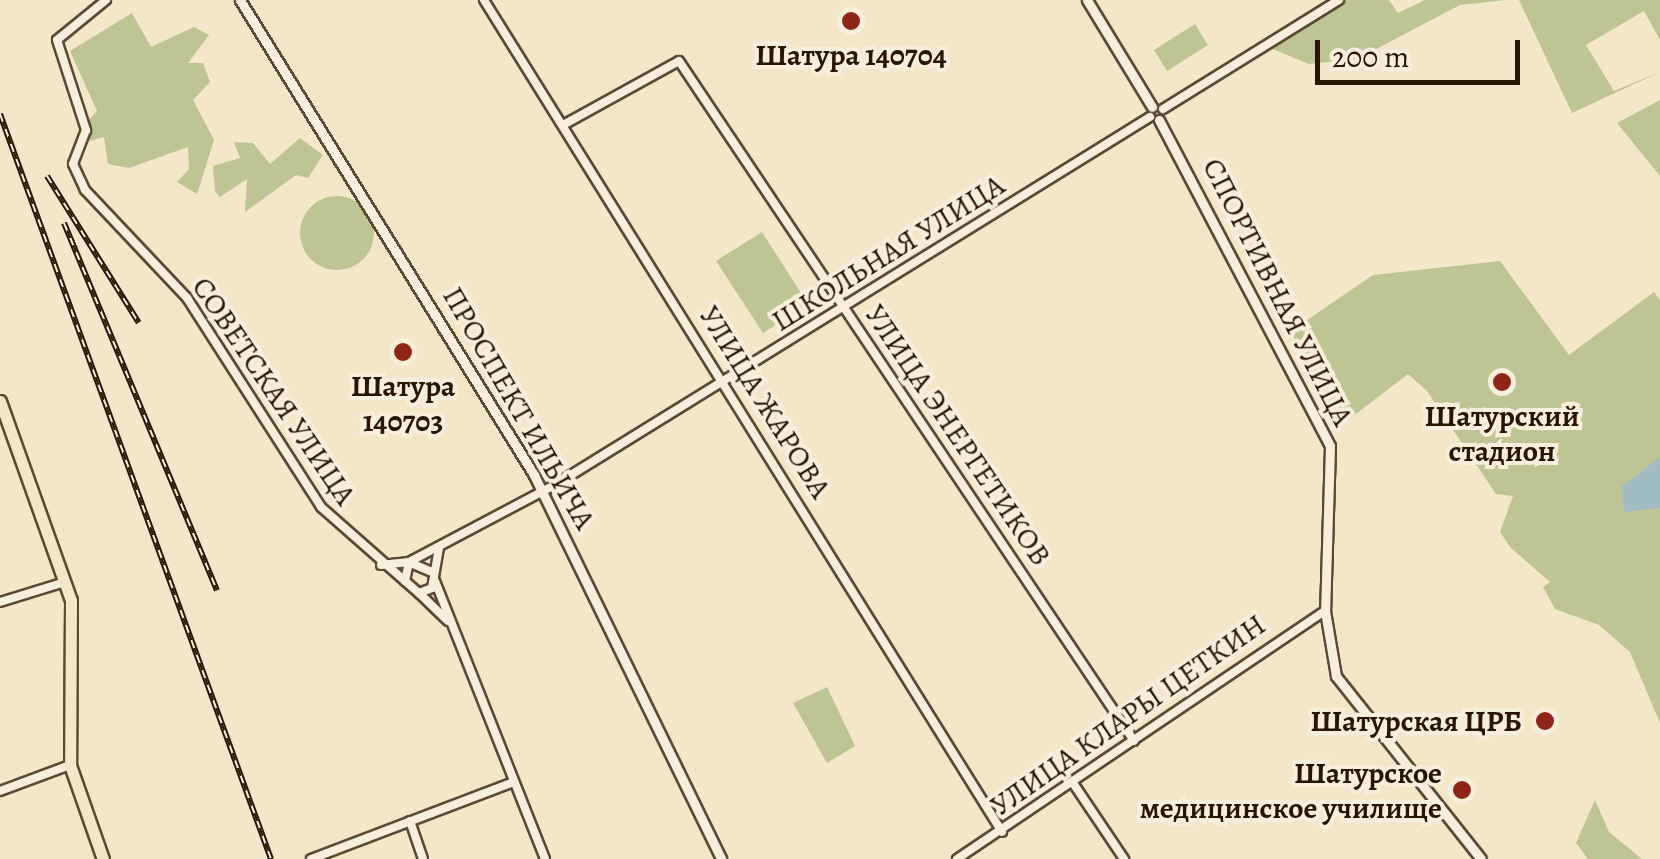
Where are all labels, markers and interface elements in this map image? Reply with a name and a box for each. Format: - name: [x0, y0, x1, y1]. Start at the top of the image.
- marker: Шатура 140704: [840, 10, 862, 32]
- scale bar: [1320, 20, 1525, 82]
- place label: Шатура 140704: [755, 37, 947, 73]
- text: 200 m: [1332, 37, 1409, 77]
- street label: СПОРТИВНАЯ УЛИЦА: [1195, 152, 1361, 432]
- street label: ШКОЛЬНАЯ УЛИЦА: [765, 167, 1011, 339]
- street label: СОВЕТСКАЯ УЛИЦА: [184, 270, 364, 512]
- street label: ПРОСПЕКТ ИЛЬИЧА: [435, 280, 603, 536]
- street label: УЛИЦА ЭНЕРГЕТИКОВ: [857, 298, 1059, 572]
- street label: УЛИЦА ЖАРОВА: [691, 299, 839, 505]
- marker: Шатура 140703: [392, 341, 414, 363]
- place label: Шатура 140703: [351, 368, 455, 438]
- marker: Шатурский стадион: [1491, 371, 1513, 393]
- place label: Шатурский стадион: [1424, 398, 1580, 468]
- street label: УЛИЦА КЛАРЫ ЦЕТКИН: [984, 606, 1272, 824]
- place label: Шатурская ЦРБ: [1310, 703, 1522, 739]
- marker: Шатурская ЦРБ: [1532, 708, 1558, 734]
- place label: Шатурское медицинское училище: [1140, 755, 1442, 826]
- marker: Шатурское медицинское училище: [1451, 779, 1473, 801]

